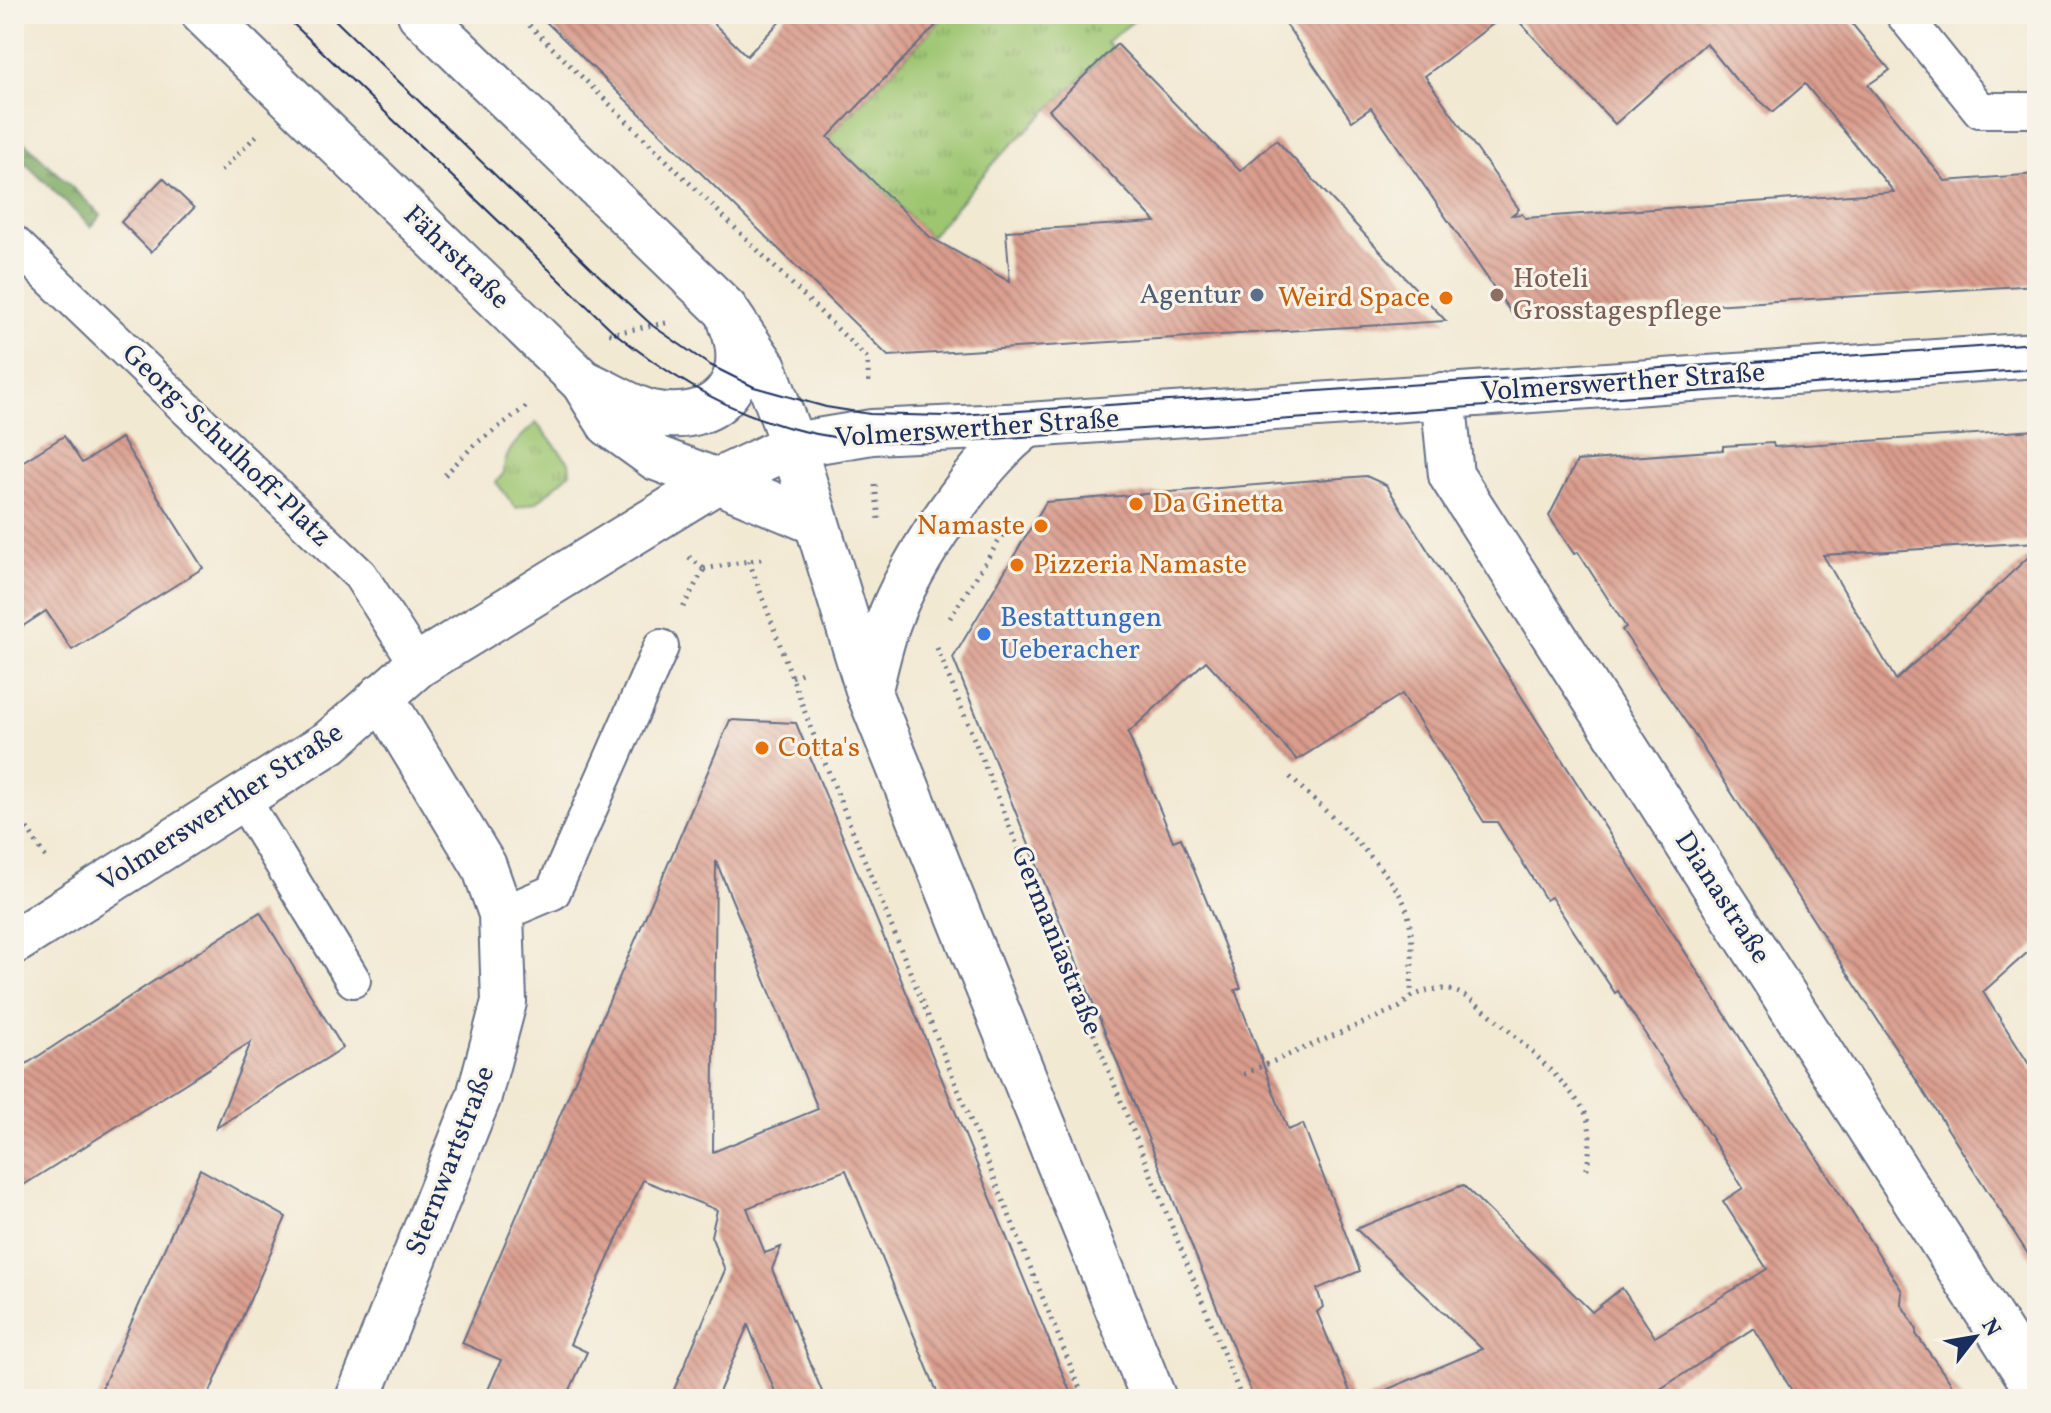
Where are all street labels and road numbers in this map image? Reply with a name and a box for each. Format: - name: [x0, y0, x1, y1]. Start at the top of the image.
- street label: Fährstraße: [394, 197, 518, 319]
- street label: Georg-Schulhoff-Platz: [113, 336, 339, 556]
- street label: Volmerswerther Straße: [1479, 354, 1767, 412]
- street label: Volmerswerther Straße: [833, 400, 1121, 458]
- street label: Volmerswerther Straße: [91, 714, 351, 902]
- street label: Dianastraße: [1665, 824, 1779, 972]
- street label: Germaniastraße: [1000, 841, 1112, 1041]
- street label: Sternwartstraße: [397, 1061, 505, 1261]

